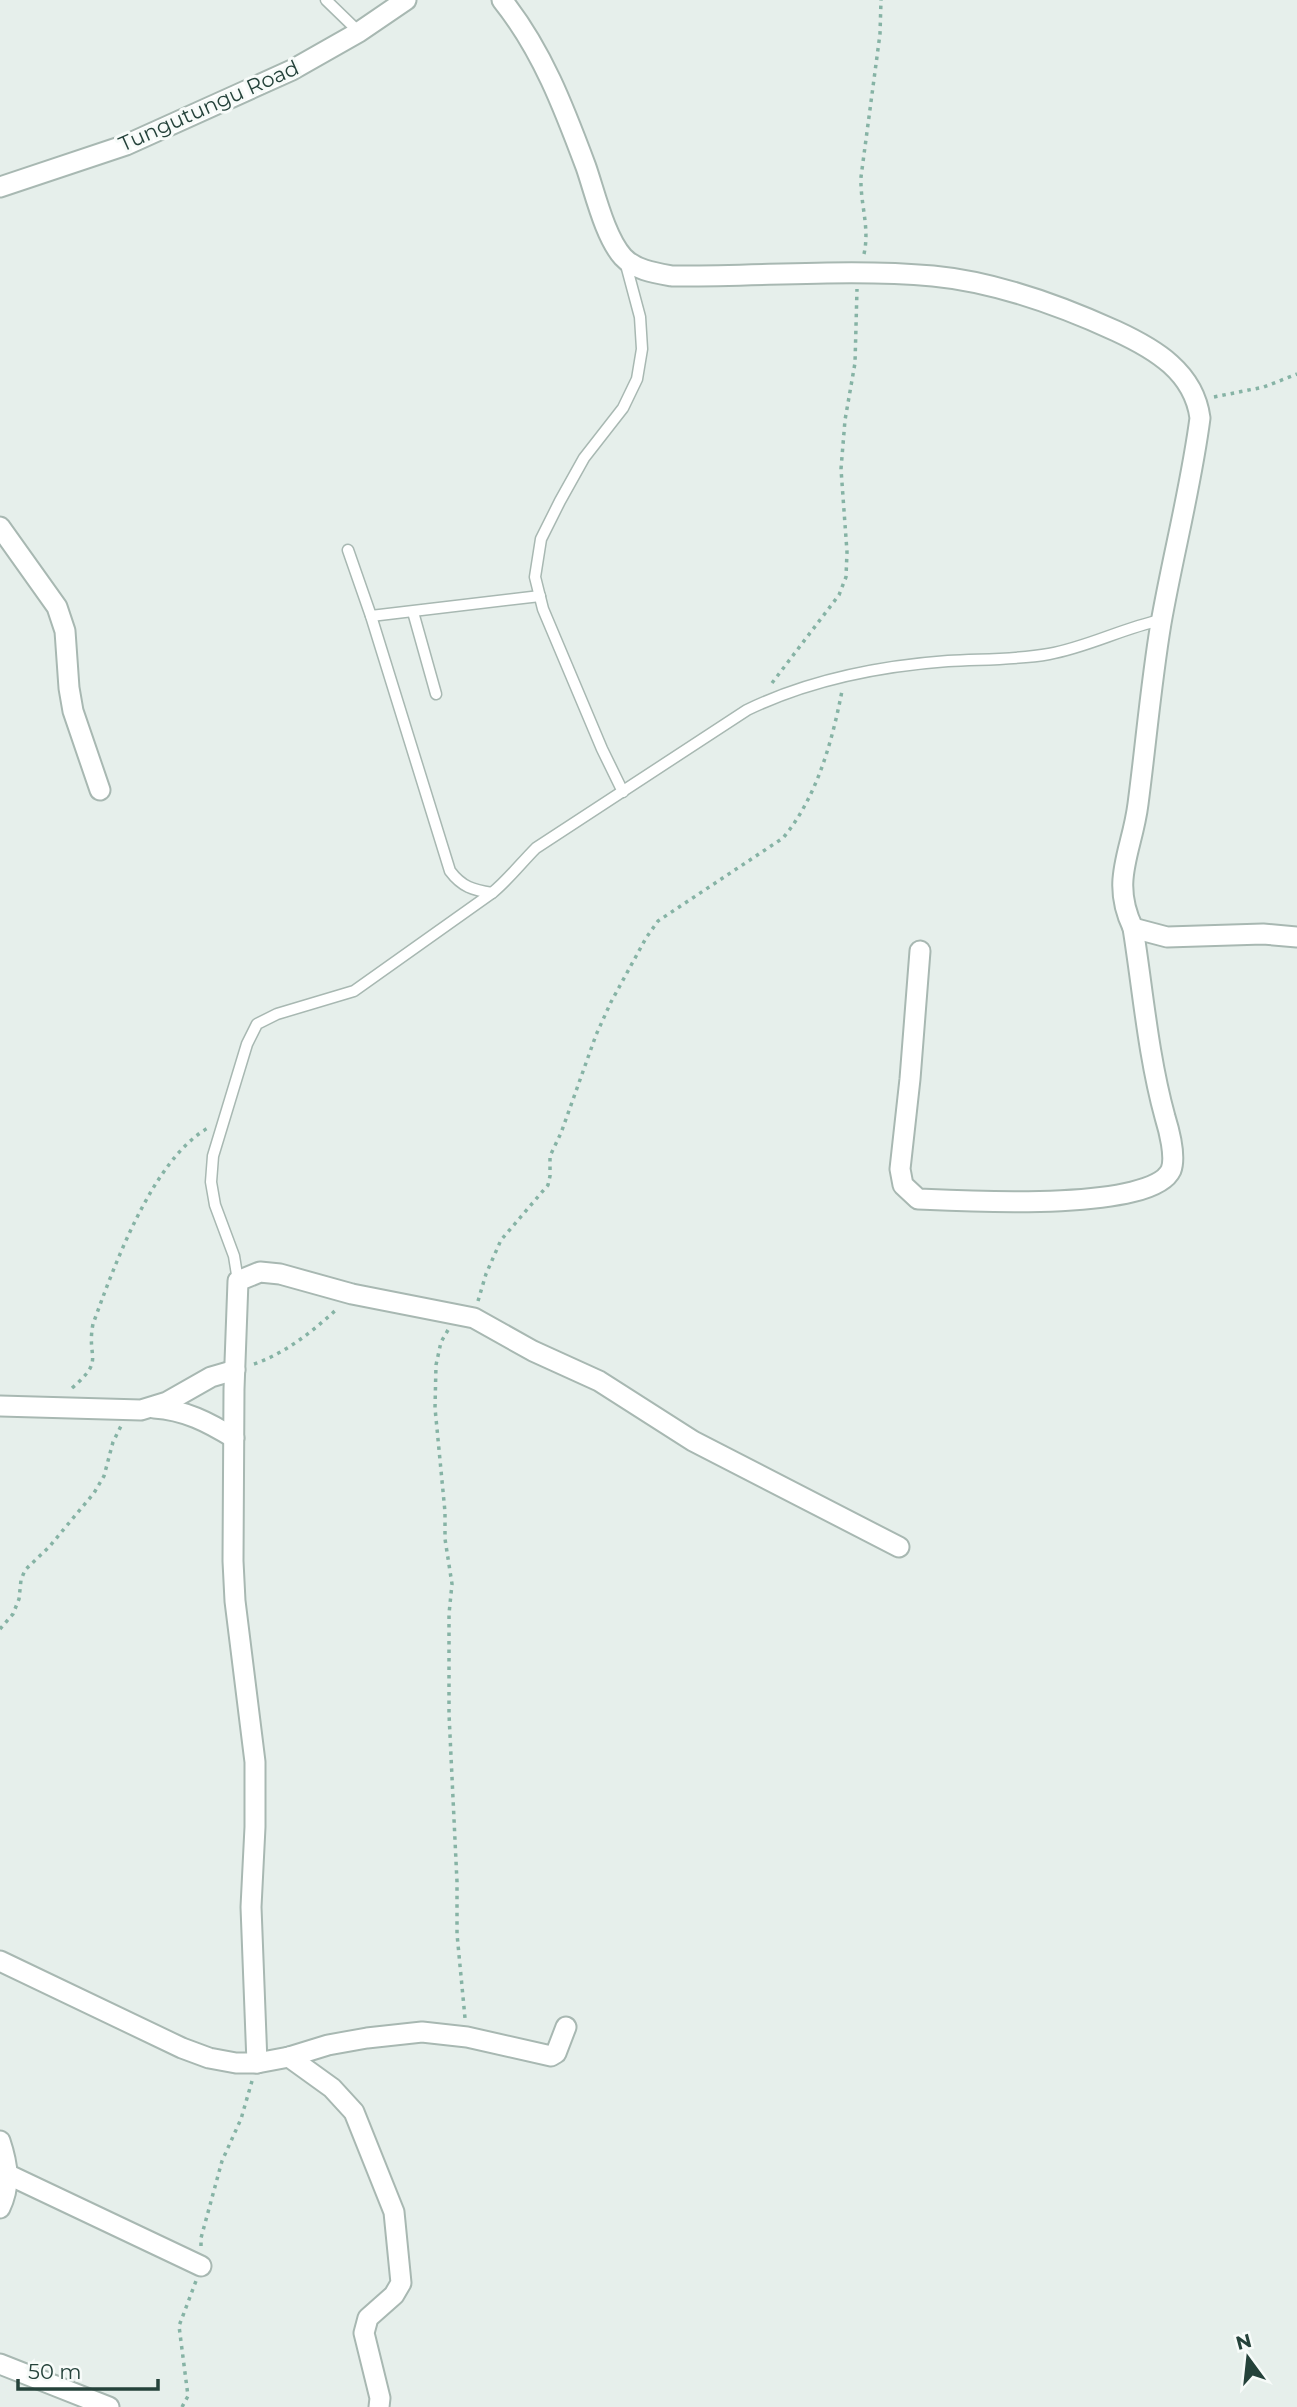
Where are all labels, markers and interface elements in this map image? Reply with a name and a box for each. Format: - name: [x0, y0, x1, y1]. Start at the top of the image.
- street label: Tungutungu Road: [115, 55, 303, 156]
- north arrow: [1213, 2323, 1283, 2393]
- text: N: [1233, 2329, 1254, 2355]
- scale bar: [18, 2348, 158, 2392]
- text: 50 m: [28, 2359, 82, 2384]

